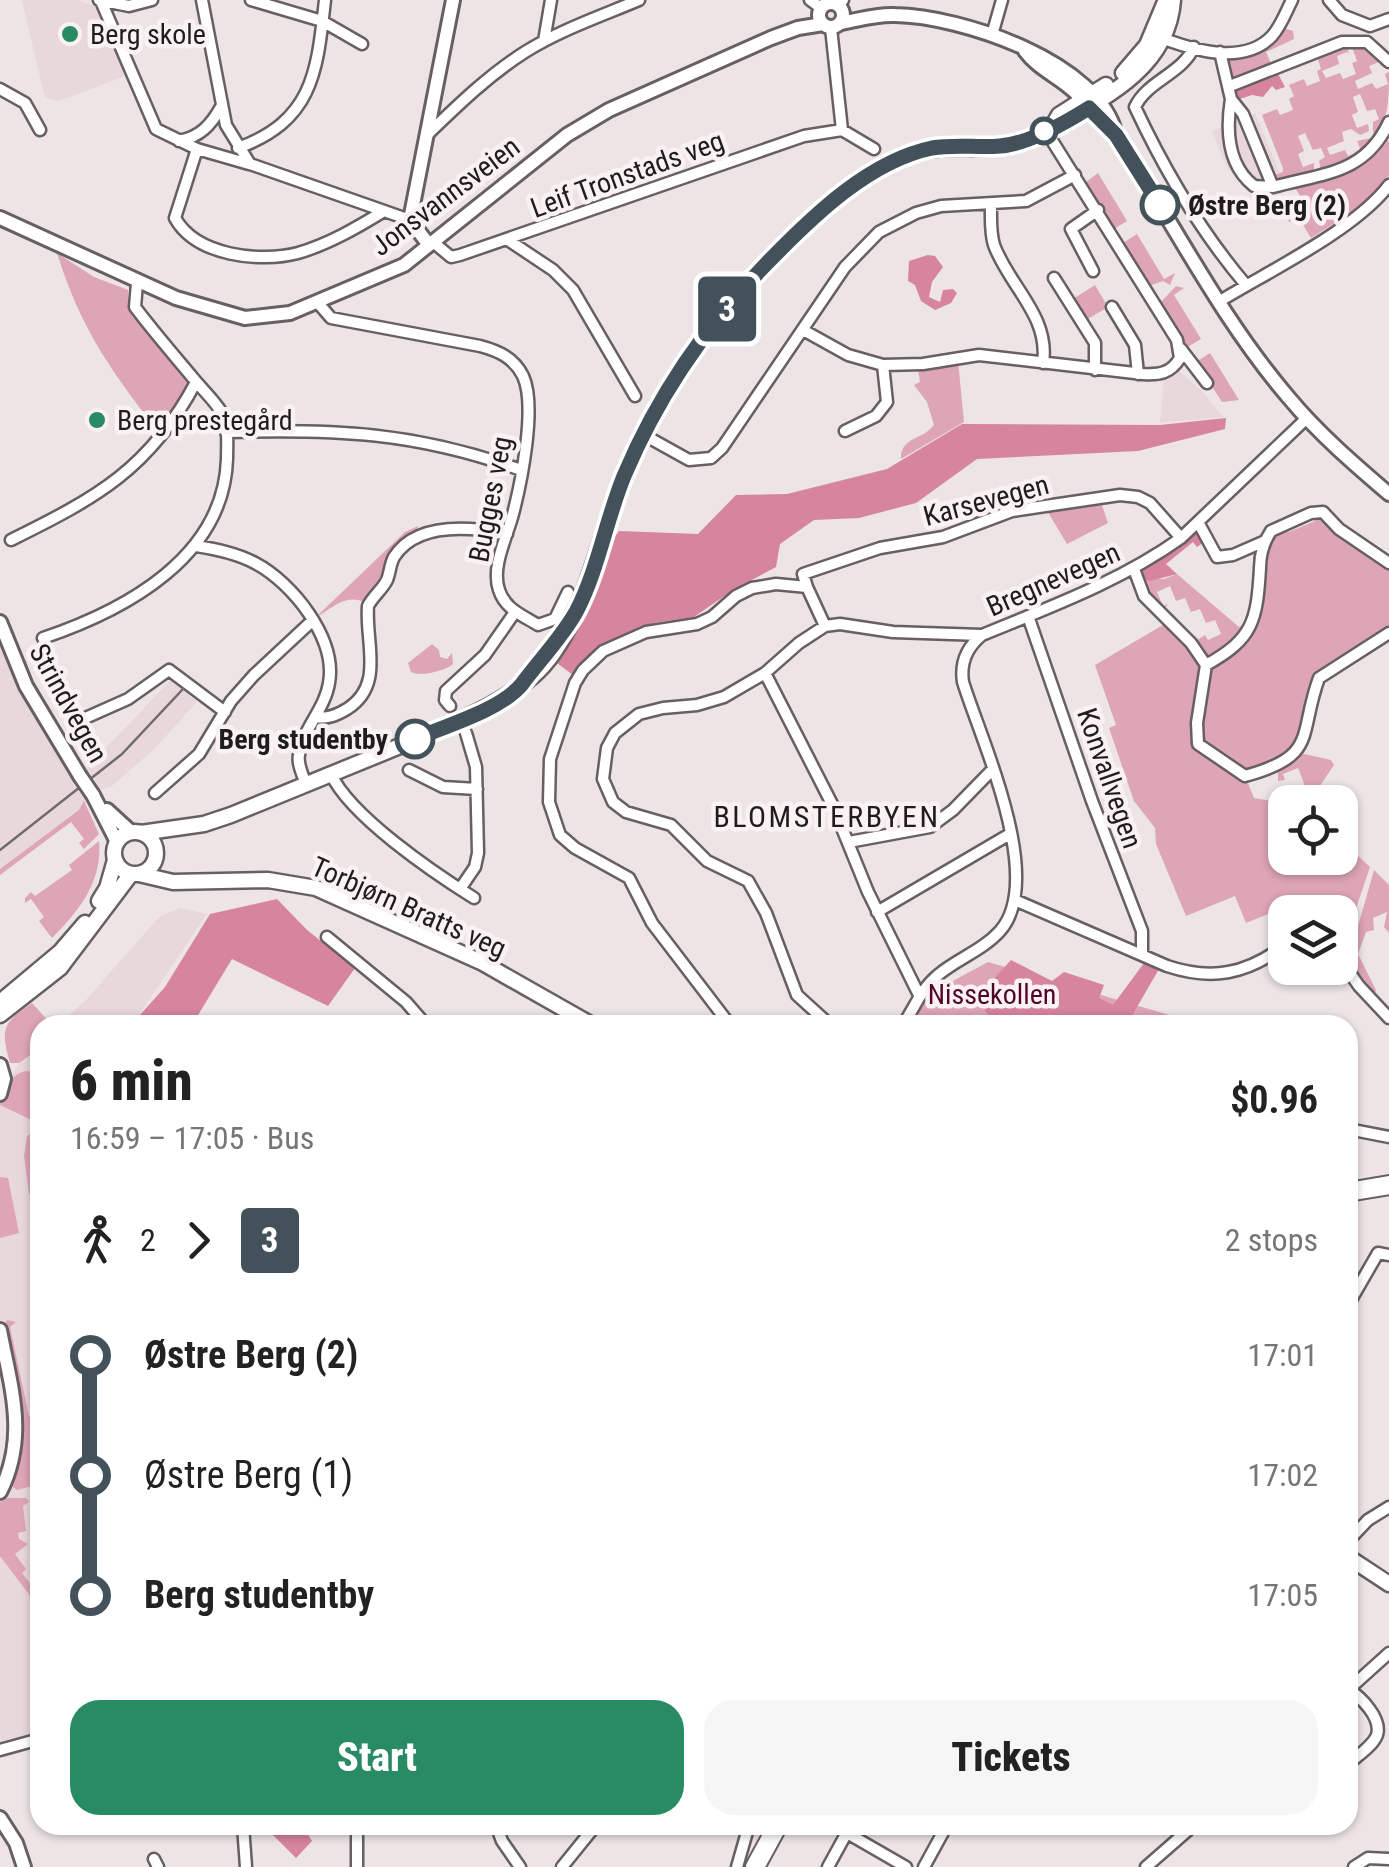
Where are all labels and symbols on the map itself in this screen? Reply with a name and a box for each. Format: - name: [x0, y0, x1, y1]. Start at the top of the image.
- place label: Berg skole: [90, 18, 206, 51]
- marker: Berg skole: [59, 23, 81, 45]
- unlabelled marker: [1031, 118, 1057, 144]
- street label: Leif Tronstads veg: [526, 124, 728, 225]
- street label: Jonsvannsveien: [365, 130, 526, 263]
- marker: Østre Berg (2): [1141, 186, 1179, 224]
- place label: Østre Berg (2): [1188, 189, 1346, 222]
- line badge: 3: [694, 276, 760, 342]
- place label: Berg prestegård: [117, 404, 293, 437]
- marker: Berg prestegård: [86, 409, 108, 431]
- street label: Bugges veg: [462, 433, 519, 565]
- street label: Karsevegen: [920, 468, 1052, 533]
- street label: Bregnevegen: [981, 535, 1125, 623]
- street label: Strindvegen: [22, 638, 115, 768]
- street label: Konvallvegen: [1070, 704, 1149, 853]
- marker: Berg studentby: [396, 720, 434, 758]
- place label: Berg studentby: [218, 723, 389, 756]
- district label: BLOMSTERBYEN: [713, 799, 941, 834]
- street label: Torbjørn Bratts veg: [306, 850, 511, 965]
- park label: Nissekollen: [928, 978, 1056, 1011]

